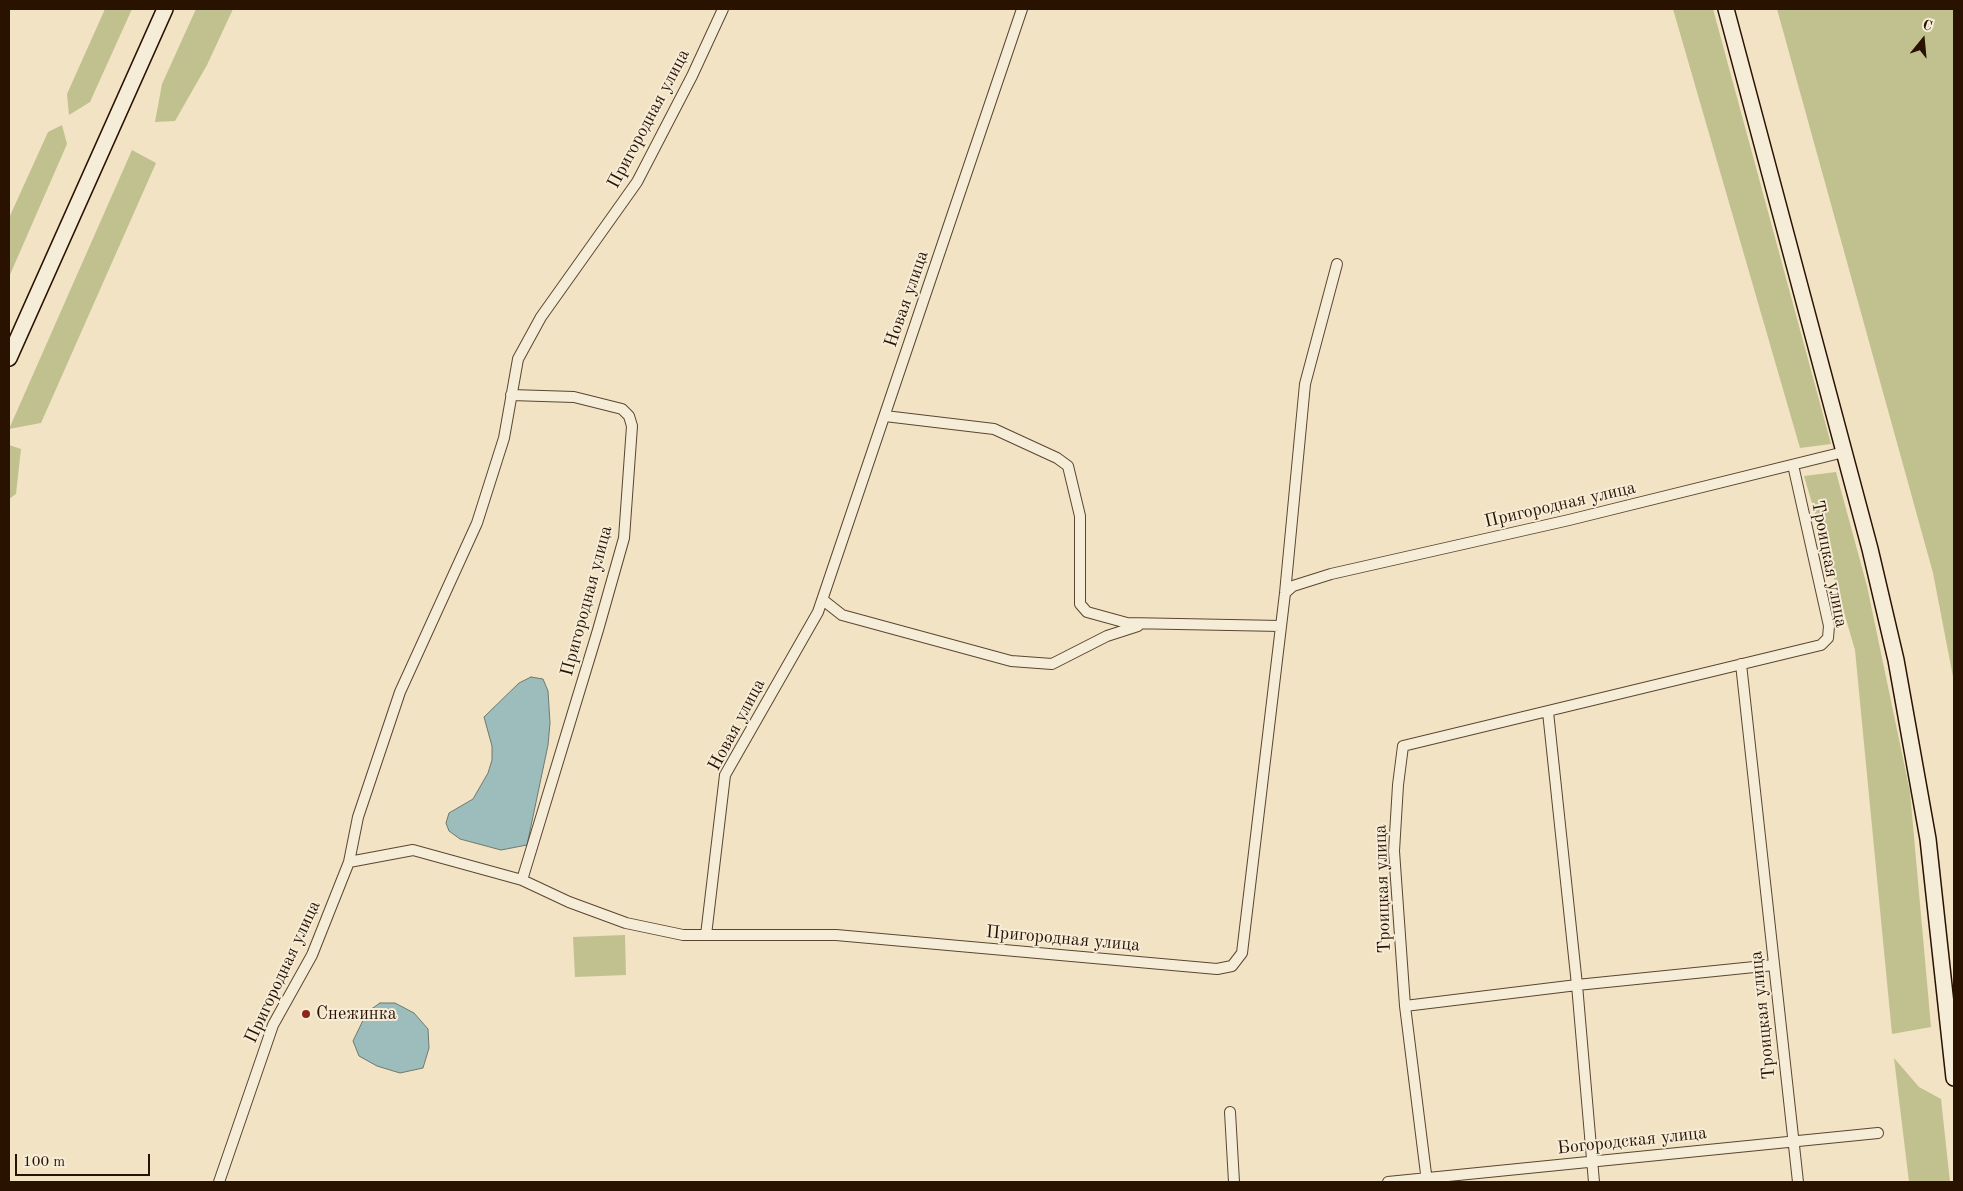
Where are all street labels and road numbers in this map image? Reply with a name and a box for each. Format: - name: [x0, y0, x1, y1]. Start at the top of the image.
- street label: Пригородная улица: [603, 46, 695, 192]
- street label: Новая улица: [880, 248, 934, 350]
- street label: Пригородная улица: [1482, 477, 1638, 533]
- street label: Троицкая улица: [1806, 499, 1852, 629]
- street label: Пригородная улица: [557, 523, 617, 679]
- street label: Новая улица: [704, 675, 770, 775]
- street label: Троицкая улица: [1370, 824, 1396, 954]
- street label: Пригородная улица: [241, 897, 325, 1047]
- street label: Пригородная улица: [985, 921, 1141, 957]
- street label: Троицкая улица: [1746, 950, 1780, 1080]
- street label: Богородская улица: [1556, 1122, 1708, 1160]

